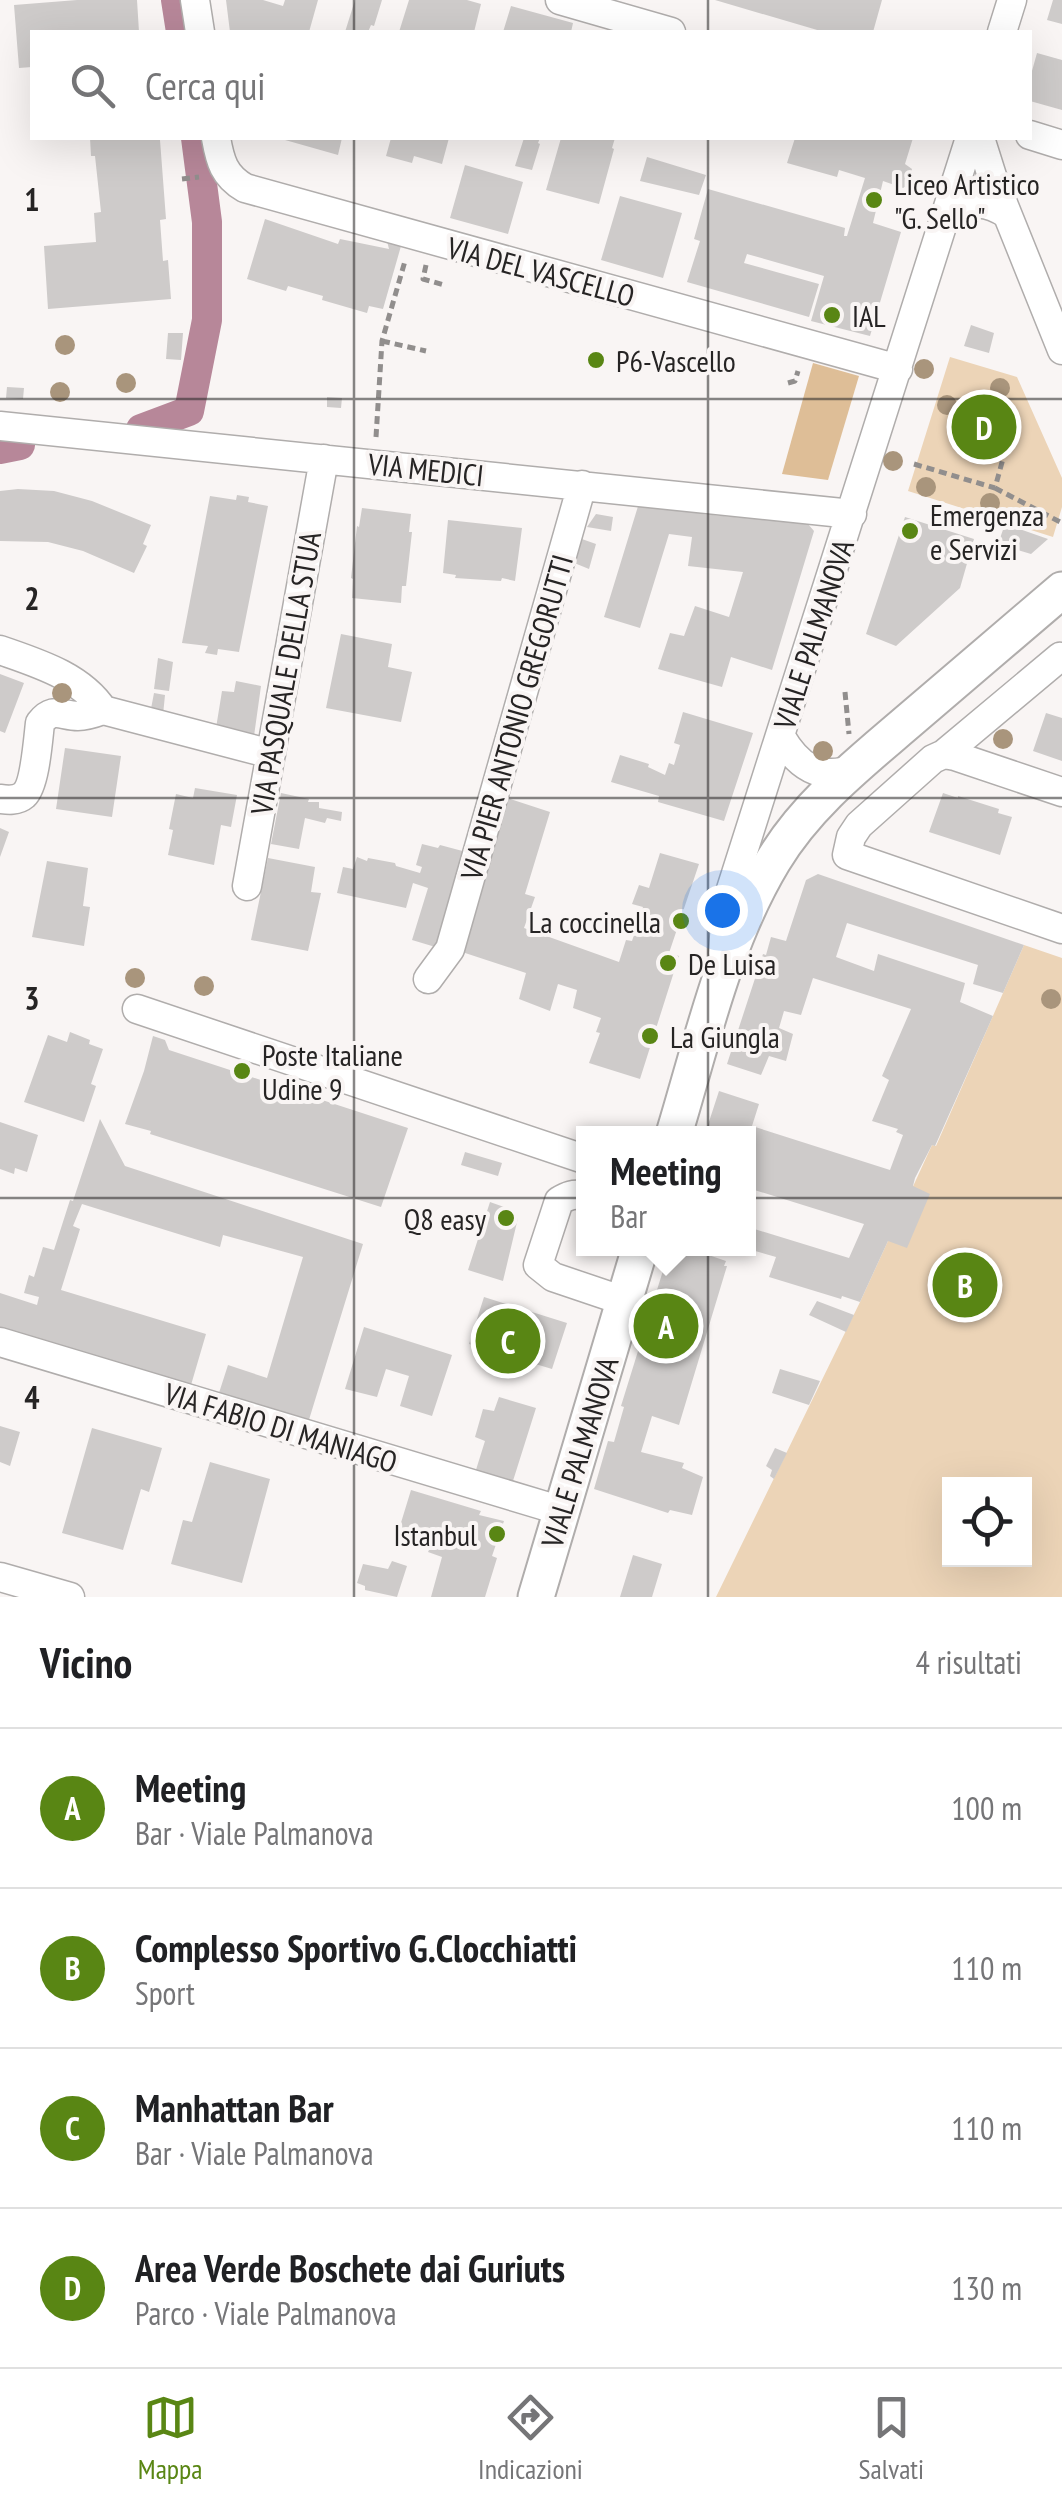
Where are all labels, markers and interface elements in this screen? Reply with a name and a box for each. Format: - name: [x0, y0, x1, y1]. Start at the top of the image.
- search box: [30, 30, 1032, 140]
- icon: search: [65, 58, 120, 113]
- text: Cerca qui: [145, 61, 265, 110]
- place label: Liceo Artistico "G. Sello": [894, 164, 1040, 237]
- text: 1: [24, 178, 40, 220]
- marker: Liceo Artistico "G. Sello": [863, 189, 885, 211]
- street label: VIA DEL VASCELLO: [442, 227, 639, 315]
- place label: IAL: [852, 296, 886, 335]
- marker: IAL: [821, 304, 843, 326]
- place label: P6-Vascello: [616, 341, 736, 380]
- marker: P6-Vascello: [585, 349, 607, 371]
- pin: D: [952, 390, 1016, 464]
- street label: VIA MEDICI: [365, 443, 486, 494]
- place label: Emergenza e Servizi: [930, 495, 1044, 568]
- marker: Emergenza e Servizi: [899, 520, 921, 542]
- street label: VIA PASQUALE DELLA STUA: [241, 528, 329, 819]
- street label: VIALE PALMANOVA: [764, 533, 862, 735]
- street label: VIA PIER ANTONIO GREGORUTTI: [451, 550, 581, 885]
- text: 2: [24, 577, 40, 619]
- your location: [697, 885, 748, 936]
- place label: La coccinella: [529, 902, 661, 941]
- marker: La coccinella: [670, 910, 692, 932]
- place label: De Luisa: [688, 944, 776, 983]
- marker: De Luisa: [657, 952, 679, 974]
- text: 3: [24, 977, 40, 1019]
- place label: La Giungla: [670, 1017, 780, 1056]
- marker: La Giungla: [639, 1025, 661, 1047]
- place label: Poste Italiane Udine 9: [262, 1035, 403, 1108]
- marker: Poste Italiane Udine 9: [231, 1060, 253, 1082]
- popup: [576, 1126, 756, 1256]
- text: Meeting: [610, 1146, 722, 1195]
- text: Bar: [610, 1195, 647, 1237]
- place label: Q8 easy: [404, 1199, 487, 1238]
- marker: Q8 easy: [495, 1207, 517, 1229]
- pin: B: [932, 1248, 998, 1322]
- pin: A: [634, 1288, 698, 1364]
- pin: C: [476, 1304, 540, 1378]
- street label: VIALE PALMANOVA: [531, 1351, 627, 1553]
- street label: VIA FABIO DI MANIAGO: [159, 1373, 402, 1481]
- text: 4: [24, 1376, 40, 1418]
- map controls: [942, 1477, 1032, 1567]
- button: locate: [942, 1477, 1032, 1567]
- place label: Istanbul: [393, 1515, 477, 1554]
- marker: Istanbul: [486, 1523, 508, 1545]
- text: Vicino: [40, 1635, 132, 1690]
- text: 4 risultati: [916, 1641, 1022, 1683]
- text: Meeting: [135, 1763, 246, 1812]
- text: A: [64, 1787, 81, 1829]
- text: 100 m: [951, 1787, 1022, 1829]
- text: Bar · Viale Palmanova: [135, 1812, 374, 1854]
- text: Complesso Sportivo G.Clocchiatti: [135, 1923, 577, 1972]
- text: B: [65, 1947, 80, 1989]
- text: 110 m: [951, 1947, 1022, 1989]
- text: Sport: [135, 1972, 195, 2014]
- text: Manhattan Bar: [135, 2083, 334, 2132]
- text: C: [65, 2107, 80, 2149]
- text: 110 m: [951, 2107, 1022, 2149]
- text: Bar · Viale Palmanova: [135, 2132, 374, 2174]
- text: Area Verde Boschete dai Guriuts: [135, 2243, 565, 2292]
- text: D: [64, 2267, 81, 2309]
- text: 130 m: [951, 2267, 1022, 2309]
- text: Parco · Viale Palmanova: [135, 2292, 397, 2334]
- tab: Mappa: [138, 2390, 202, 2487]
- tab: Indicazioni: [478, 2390, 583, 2487]
- tab: Salvati: [859, 2390, 924, 2487]

